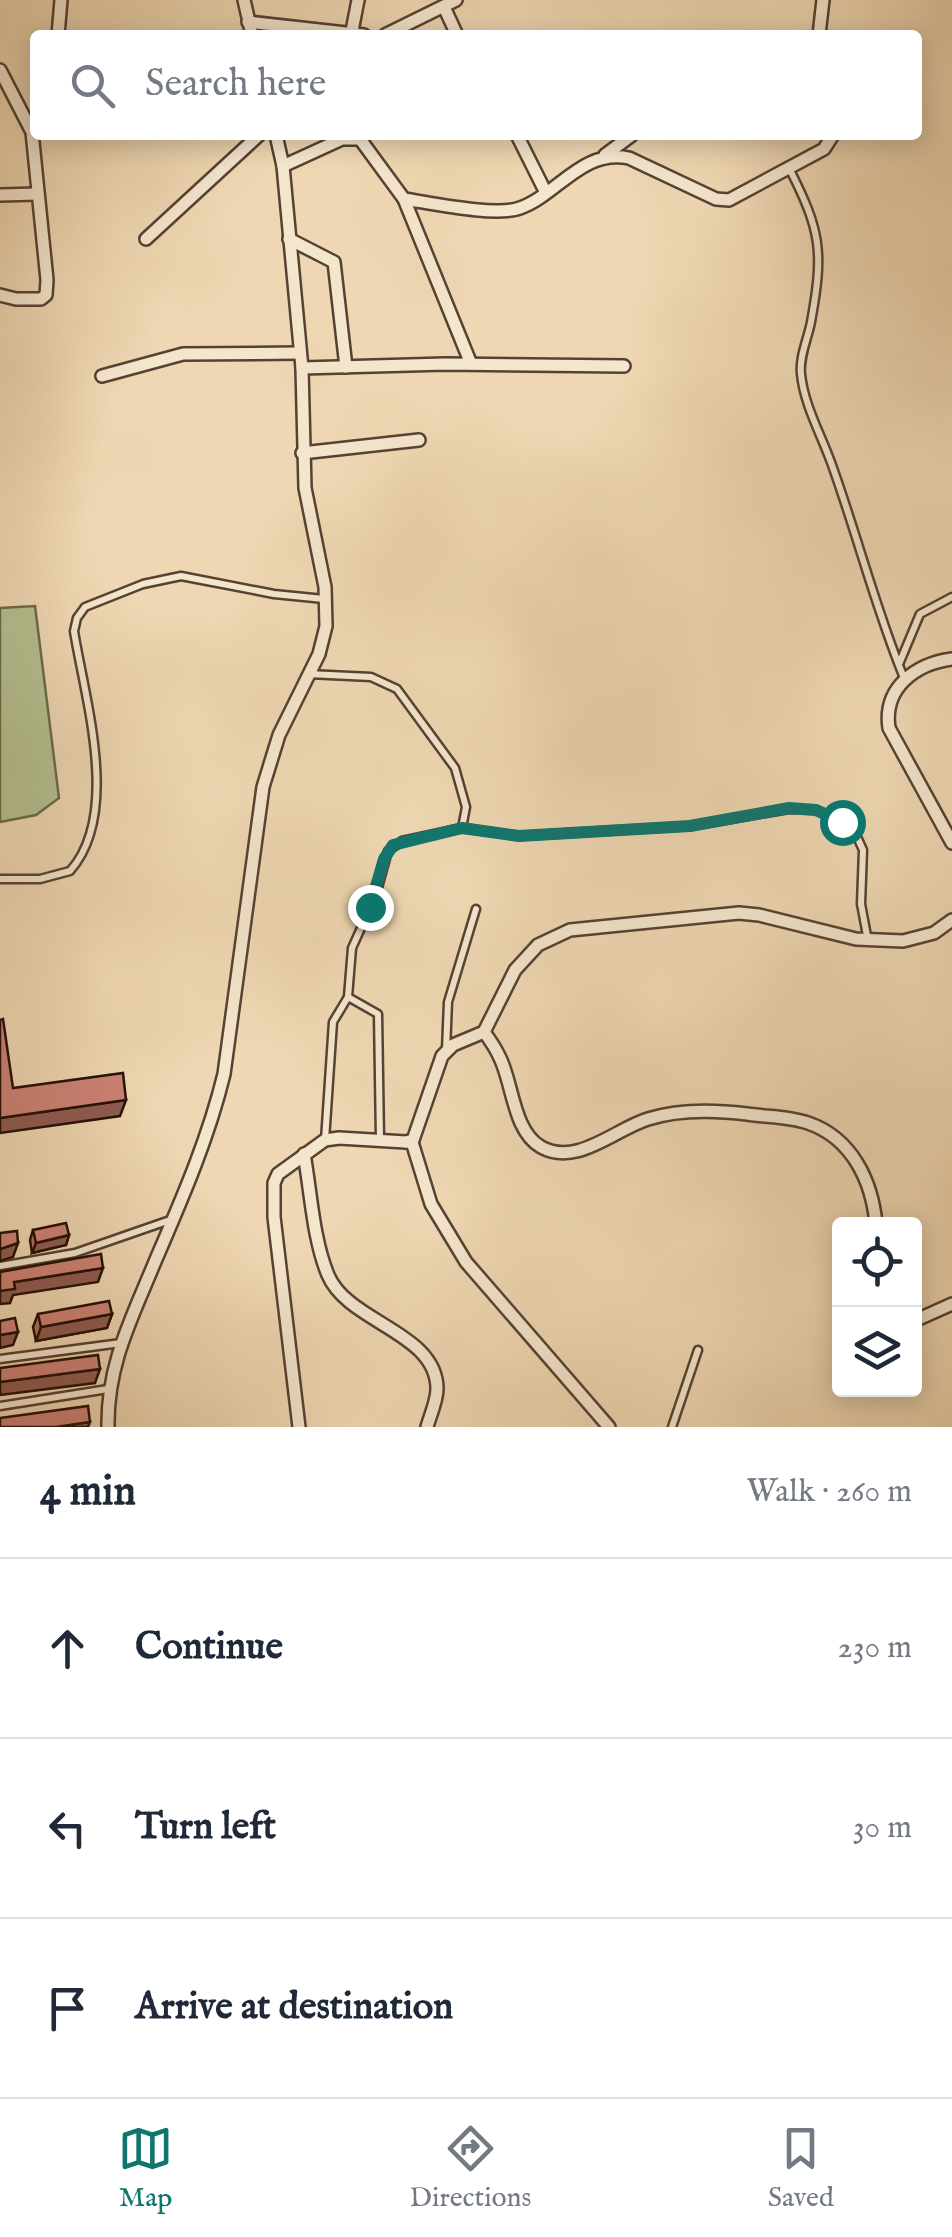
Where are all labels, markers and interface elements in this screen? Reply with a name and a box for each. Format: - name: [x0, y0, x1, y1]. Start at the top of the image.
- search box: [30, 30, 922, 140]
- icon: search: [65, 58, 120, 113]
- text: Search here: [145, 61, 326, 109]
- route start: [820, 800, 866, 846]
- route end: [348, 885, 394, 931]
- map controls: [832, 1217, 922, 1397]
- button: locate: [832, 1217, 922, 1307]
- button: layers: [832, 1307, 922, 1397]
- text: 4 min: [40, 1466, 136, 1519]
- text: Walk · 260 m: [747, 1472, 912, 1513]
- icon: ahead: [40, 1621, 95, 1676]
- text: Continue: [135, 1624, 283, 1672]
- text: 230 m: [838, 1628, 912, 1669]
- icon: left: [40, 1801, 95, 1856]
- text: Turn left: [135, 1804, 276, 1852]
- text: 30 m: [853, 1808, 912, 1849]
- icon: arrive: [40, 1981, 95, 2036]
- text: Arrive at destination: [135, 1984, 453, 2032]
- tab: Map: [118, 2121, 173, 2216]
- tab: Directions: [409, 2121, 531, 2216]
- tab: Saved: [768, 2121, 834, 2216]

